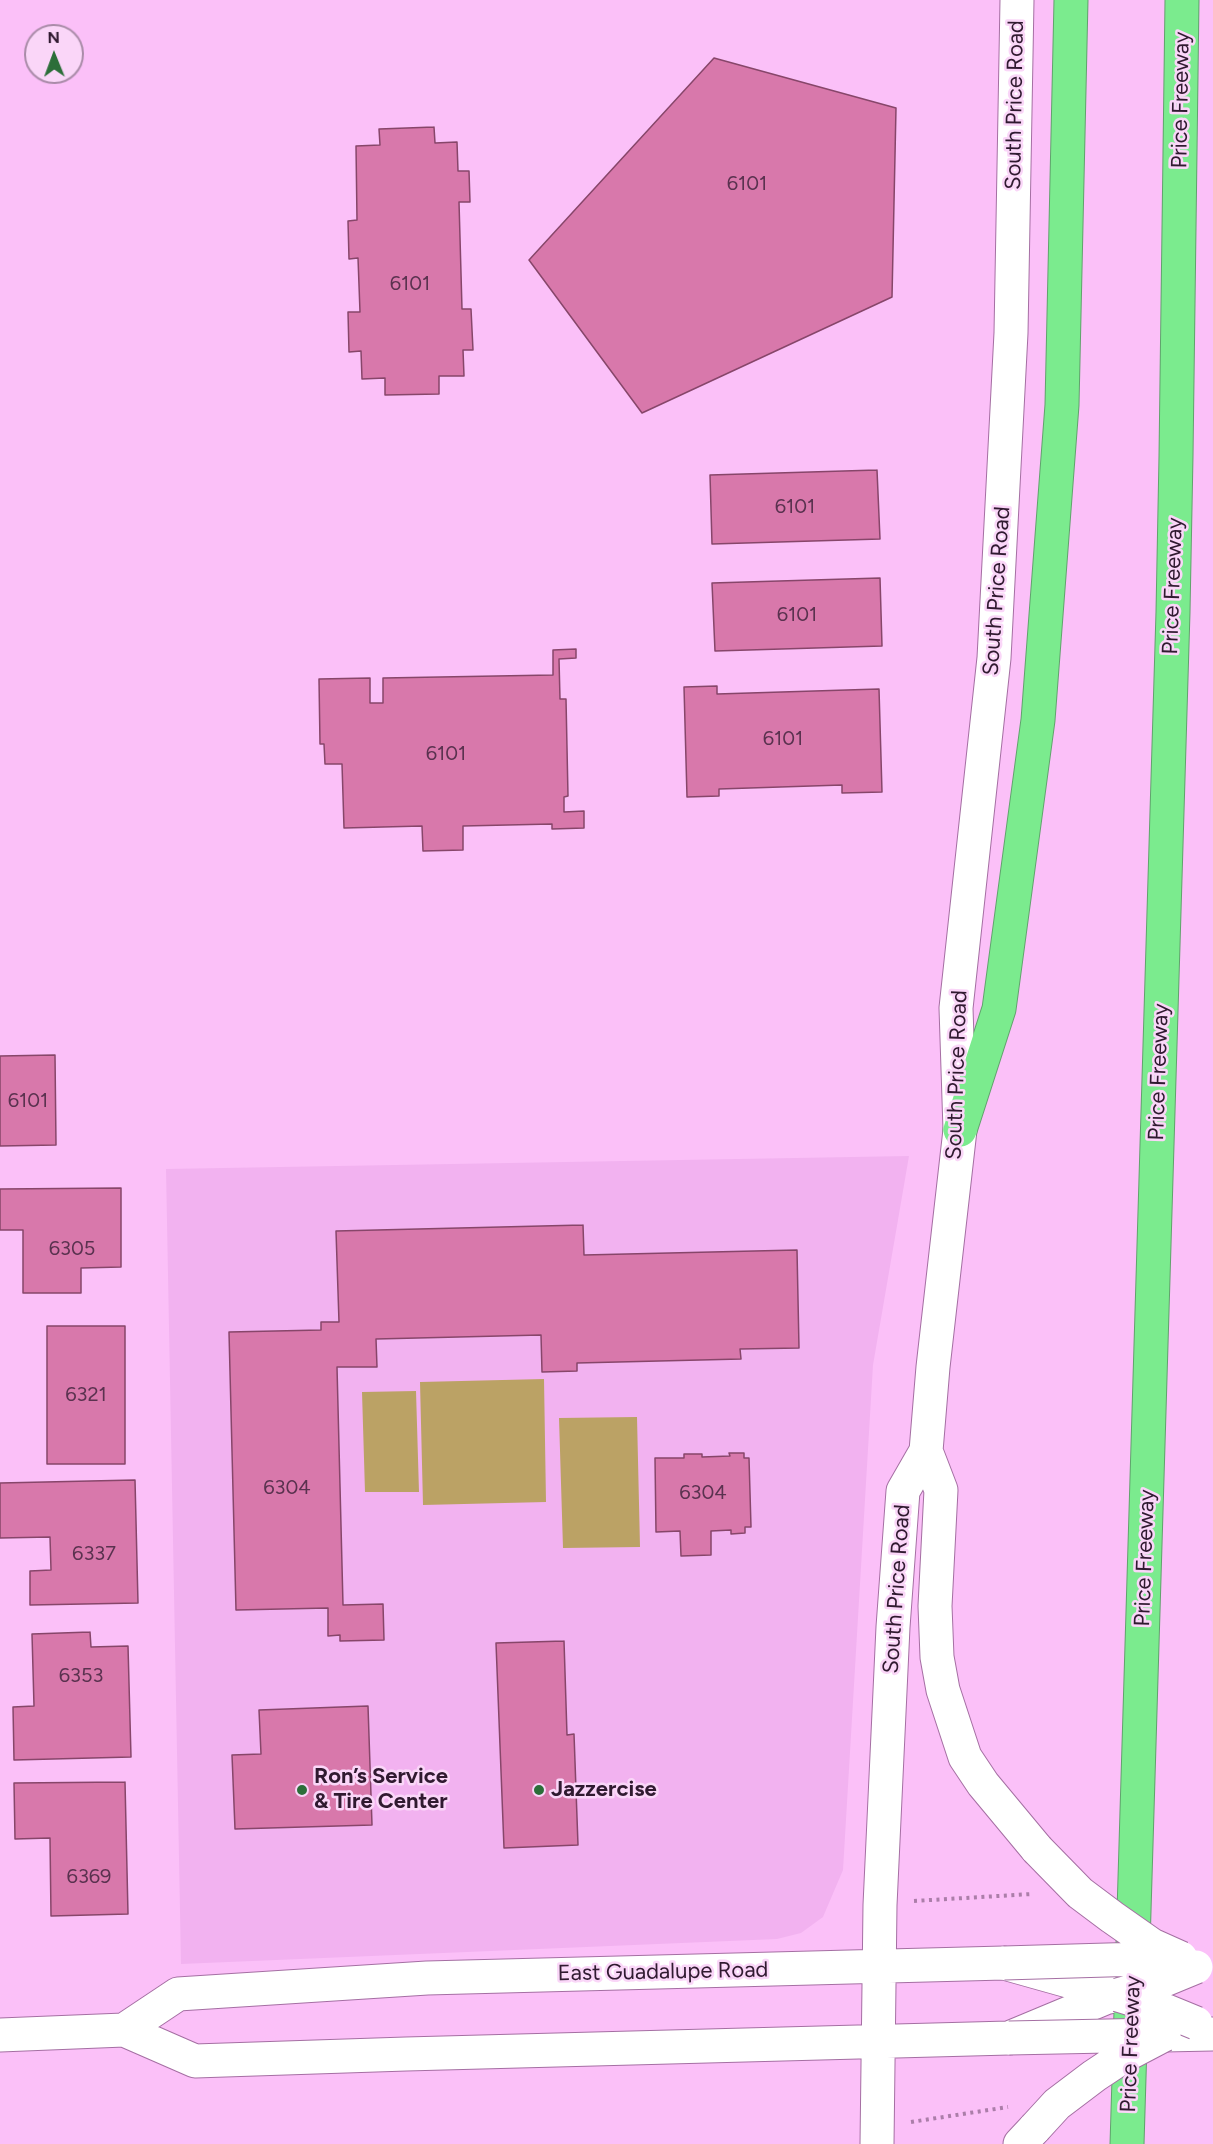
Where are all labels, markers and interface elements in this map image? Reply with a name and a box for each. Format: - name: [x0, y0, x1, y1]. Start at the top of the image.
- street label: South Price Road: [1000, 20, 1030, 190]
- north arrow: [24, 24, 84, 84]
- text: N: [47, 28, 60, 47]
- street label: Price Freeway: [1167, 31, 1195, 169]
- house number: 6101: [727, 172, 767, 196]
- house number: 6101: [390, 272, 430, 296]
- house number: 6101: [775, 495, 815, 519]
- street label: South Price Road: [978, 505, 1016, 677]
- street label: Price Freeway: [1157, 517, 1189, 655]
- house number: 6101: [777, 603, 817, 627]
- house number: 6101: [763, 727, 803, 751]
- house number: 6101: [426, 742, 466, 766]
- street label: South Price Road: [941, 990, 973, 1160]
- street label: Price Freeway: [1143, 1003, 1175, 1141]
- house number: 6101: [8, 1089, 48, 1113]
- house number: 6305: [49, 1237, 95, 1261]
- house number: 6321: [65, 1383, 107, 1407]
- house number: 6304: [263, 1476, 311, 1500]
- house number: 6304: [679, 1481, 727, 1505]
- street label: Price Freeway: [1129, 1489, 1161, 1627]
- street label: South Price Road: [878, 1503, 916, 1675]
- house number: 6337: [72, 1542, 116, 1566]
- house number: 6353: [59, 1664, 103, 1688]
- place label: Ron’s Service & Tire Center: [314, 1764, 448, 1816]
- place label: Jazzercise: [551, 1777, 657, 1803]
- marker: Ron’s Service & Tire Center: [295, 1783, 309, 1797]
- marker: Jazzercise: [532, 1783, 546, 1797]
- house number: 6369: [67, 1865, 111, 1889]
- street label: East Guadalupe Road: [557, 1957, 769, 1987]
- street label: Price Freeway: [1115, 1975, 1147, 2113]

